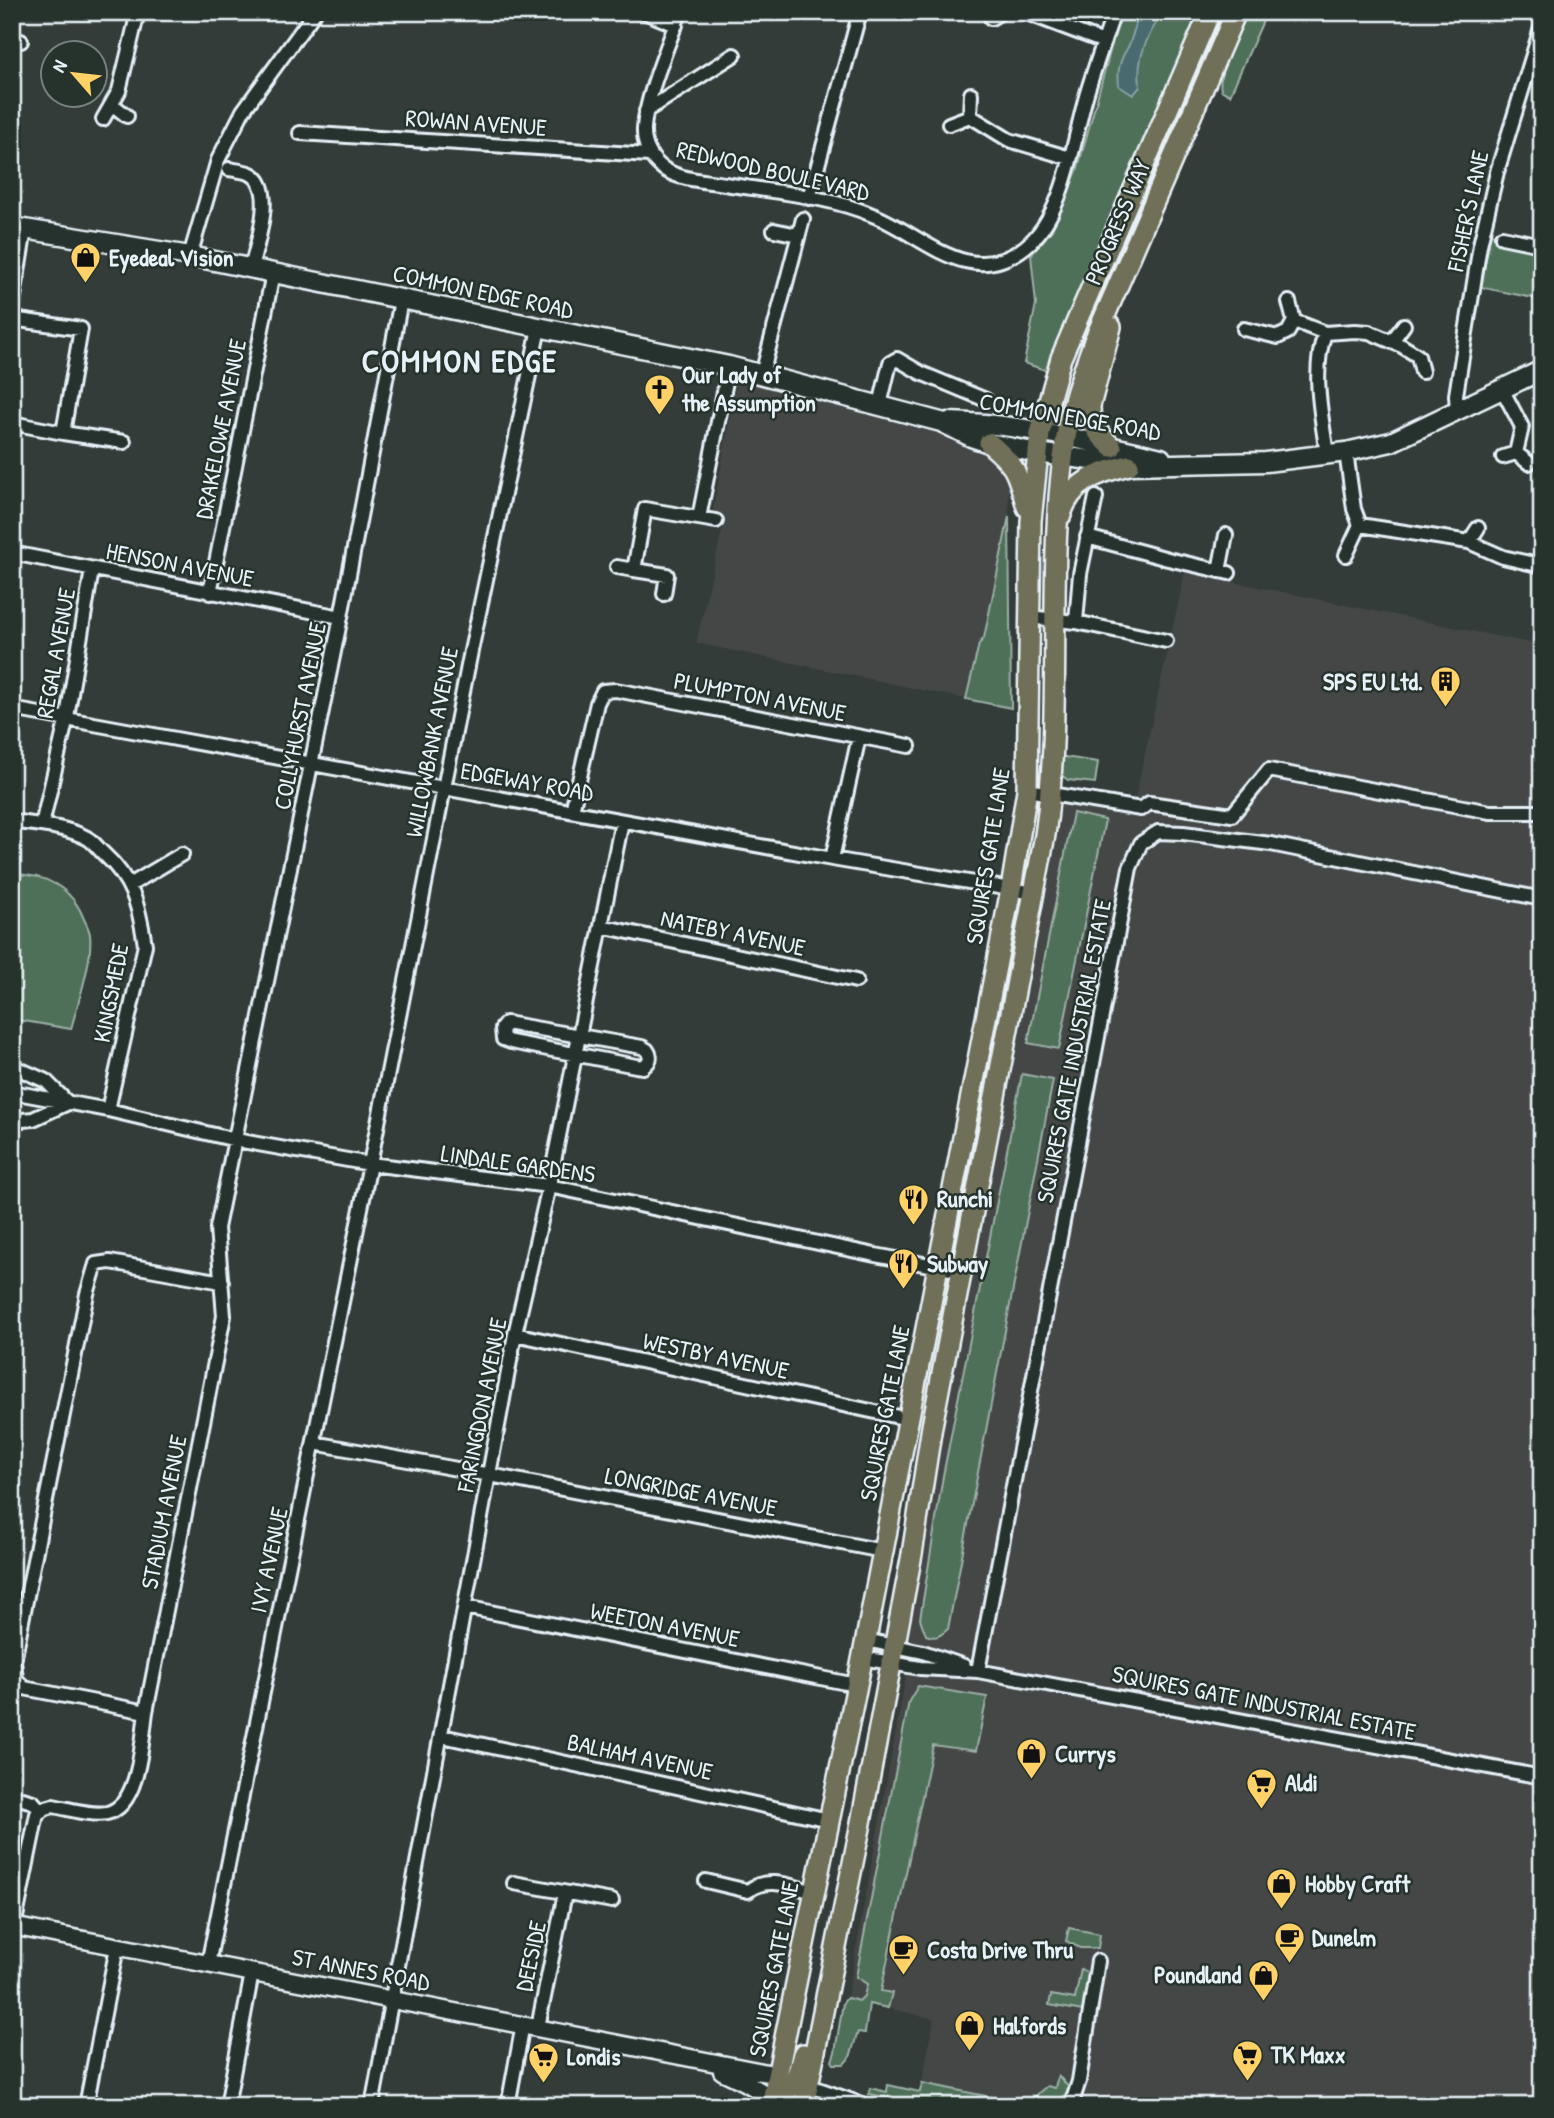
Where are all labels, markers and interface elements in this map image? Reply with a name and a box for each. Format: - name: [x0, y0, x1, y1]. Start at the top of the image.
- north arrow: [38, 38, 108, 108]
- text: N: [45, 55, 73, 77]
- street label: ROWAN AVENUE: [404, 101, 548, 143]
- street label: REDWOOD BOULEVARD: [674, 132, 873, 208]
- street label: FISHER'S LANE: [1438, 147, 1496, 275]
- street label: PROGRESS WAY: [1076, 154, 1158, 289]
- shop icon: Eyedeal Vision: [69, 241, 103, 285]
- place label: Eyedeal Vision: [109, 241, 234, 274]
- street label: COMMON EDGE ROAD: [390, 256, 577, 326]
- street label: DRAKELOWE AVENUE: [187, 336, 253, 522]
- district label: COMMON EDGE: [362, 339, 558, 382]
- place label: Our Lady of the Assumption: [681, 358, 816, 419]
- church icon: Our Lady of the Assumption: [642, 372, 676, 416]
- street label: COMMON EDGE ROAD: [977, 384, 1164, 448]
- street label: HENSON AVENUE: [104, 534, 257, 594]
- street label: REGAL AVENUE: [28, 585, 82, 720]
- street label: COLLYHURST AVENUE: [265, 619, 333, 812]
- street label: WILLOWBANK AVENUE: [397, 643, 465, 840]
- street label: PLUMPTON AVENUE: [671, 664, 849, 728]
- place label: SPS EU Ltd.: [1323, 665, 1423, 697]
- building icon: SPS EU Ltd.: [1429, 665, 1463, 709]
- street label: EDGEWAY ROAD: [458, 754, 597, 809]
- street label: SQUIRES GATE LANE: [957, 765, 1017, 946]
- street label: SQUIRES GATE INDUSTRIAL ESTATE: [1028, 896, 1118, 1205]
- street label: NATEBY AVENUE: [658, 901, 809, 963]
- street label: KINGSMEDE: [85, 940, 135, 1045]
- street label: LINDALE GARDENS: [439, 1136, 597, 1190]
- restaurant icon: Runchi: [897, 1182, 931, 1226]
- place label: Runchi: [937, 1182, 993, 1214]
- restaurant icon: Subway: [887, 1247, 921, 1291]
- place label: Subway: [927, 1247, 988, 1280]
- street label: FARINGDON AVENUE: [448, 1315, 514, 1496]
- street label: SQUIRES GATE LANE: [851, 1322, 917, 1503]
- street label: WESTBY AVENUE: [640, 1324, 792, 1386]
- street label: STADIUM AVENUE: [132, 1432, 194, 1592]
- street label: LONGRIDGE AVENUE: [602, 1459, 780, 1523]
- street label: IVY AVENUE: [241, 1503, 295, 1616]
- street label: WEETON AVENUE: [588, 1594, 743, 1654]
- street label: SQUIRES GATE INDUSTRIAL ESTATE: [1110, 1657, 1419, 1747]
- street label: BALHAM AVENUE: [565, 1725, 716, 1787]
- shop icon: Currys: [1015, 1737, 1049, 1781]
- place label: Currys: [1055, 1737, 1116, 1770]
- supermarket icon: Aldi: [1245, 1766, 1279, 1810]
- place label: Aldi: [1285, 1766, 1318, 1798]
- shop icon: Hobby Craft: [1265, 1867, 1299, 1911]
- place label: Hobby Craft: [1305, 1867, 1411, 1900]
- street label: SQUIRES GATE LANE: [740, 1878, 806, 2059]
- street label: DEESIDE: [507, 1917, 553, 1994]
- cafe icon: Dunelm: [1272, 1921, 1306, 1965]
- place label: Dunelm: [1312, 1921, 1376, 1953]
- cafe icon: Costa Drive Thru: [887, 1933, 921, 1977]
- place label: Costa Drive Thru: [927, 1933, 1073, 1965]
- street label: ST ANNES ROAD: [290, 1940, 433, 1998]
- place label: Poundland: [1154, 1958, 1242, 1990]
- shop icon: Poundland: [1247, 1958, 1281, 2002]
- shop icon: Halfords: [953, 2009, 987, 2053]
- place label: Halfords: [993, 2009, 1066, 2041]
- supermarket icon: TK Maxx: [1231, 2038, 1265, 2082]
- place label: TK Maxx: [1270, 2038, 1346, 2070]
- supermarket icon: Londis: [527, 2040, 561, 2084]
- place label: Londis: [567, 2040, 620, 2072]

